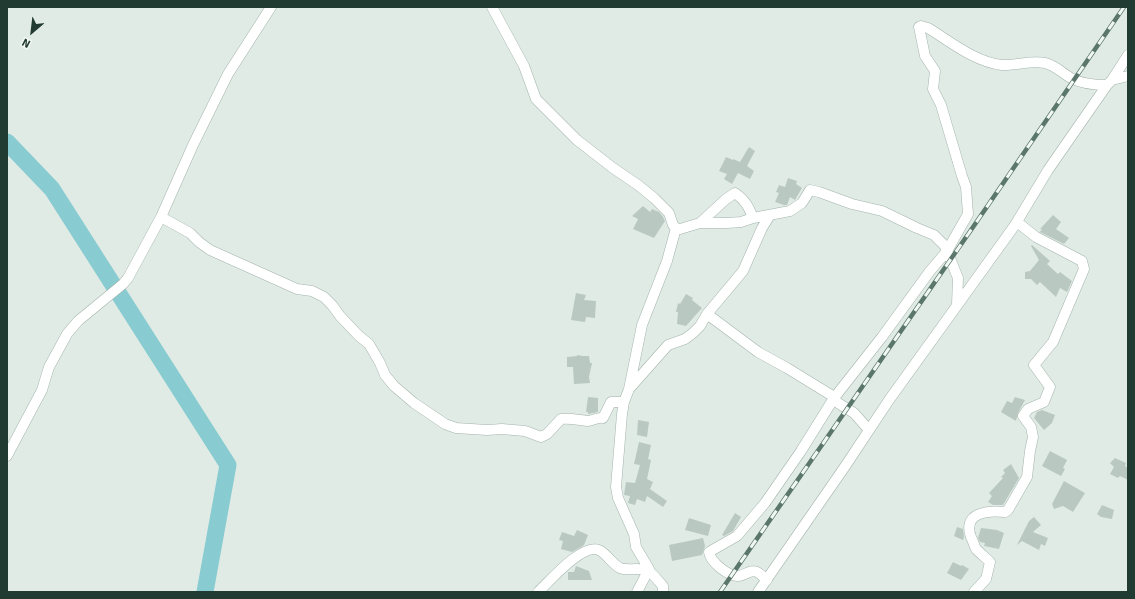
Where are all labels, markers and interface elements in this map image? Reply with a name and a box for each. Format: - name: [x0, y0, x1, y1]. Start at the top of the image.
- north arrow: [12, 12, 52, 52]
- text: N: [20, 36, 33, 51]

